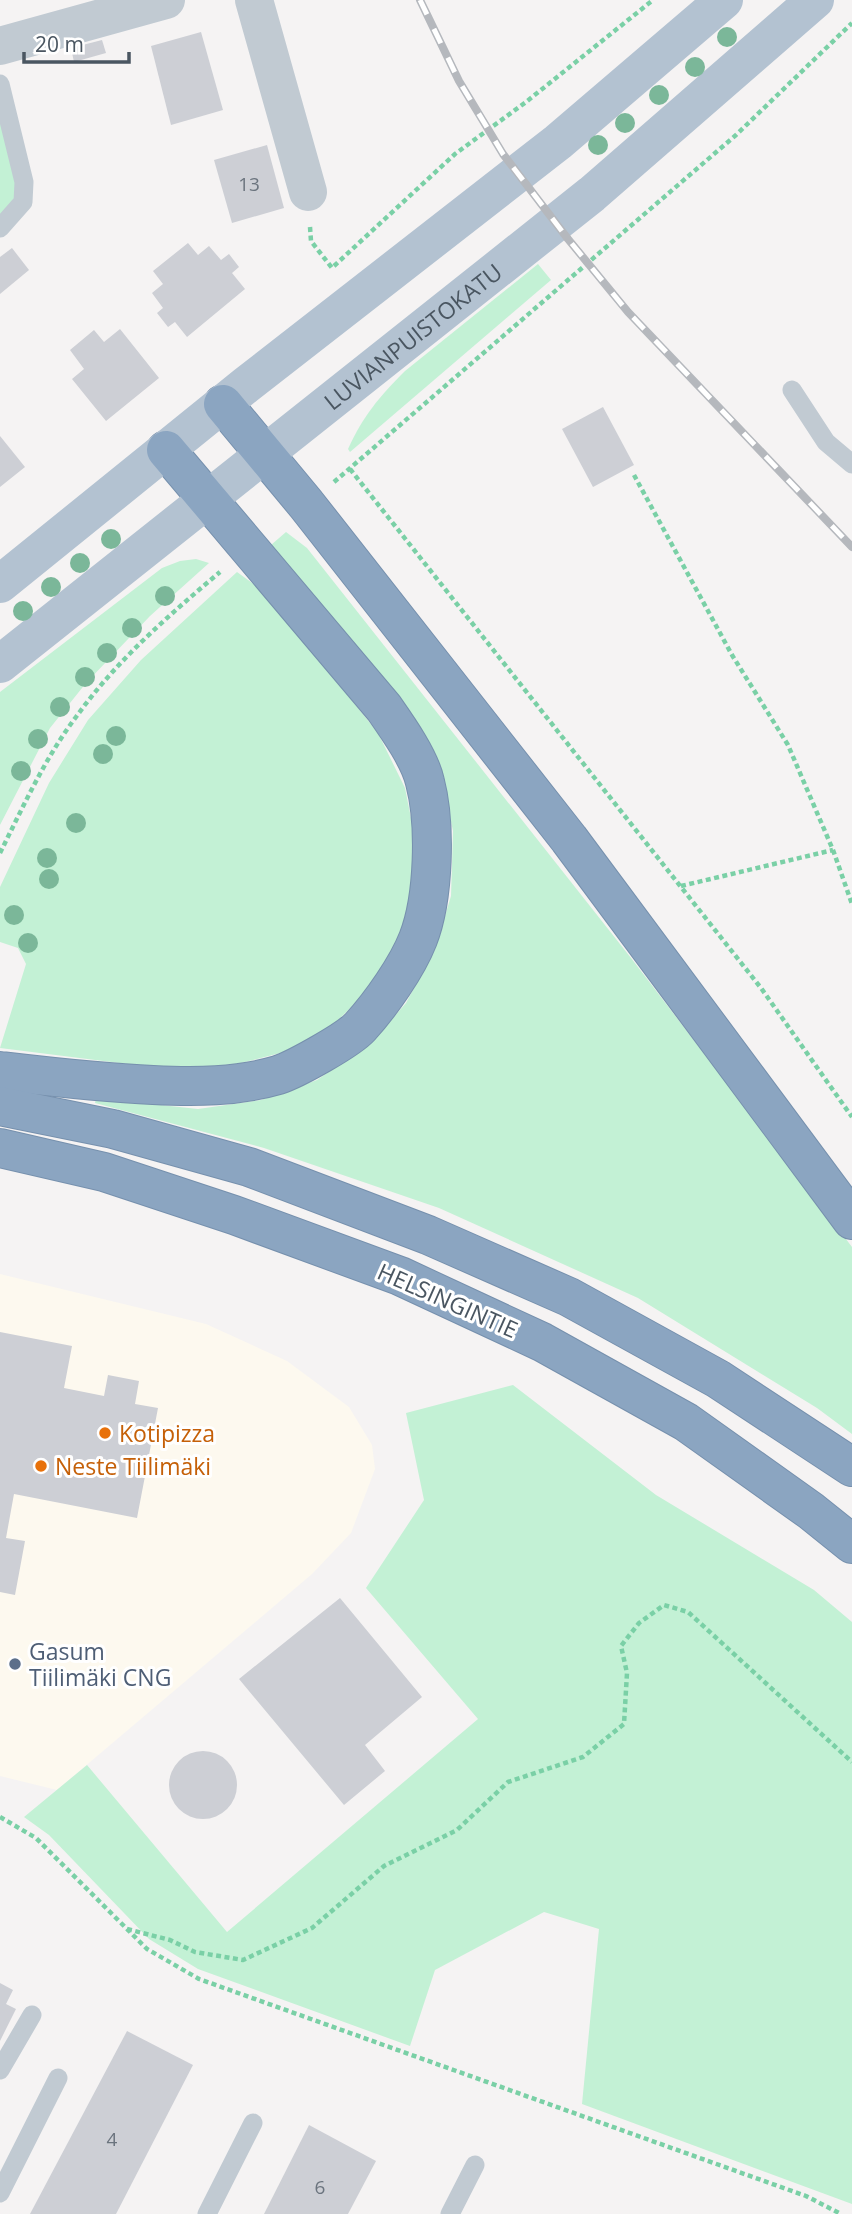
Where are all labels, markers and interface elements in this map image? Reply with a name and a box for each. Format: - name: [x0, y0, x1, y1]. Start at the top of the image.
- scale bar: [24, 21, 130, 65]
- text: 20 m: [35, 30, 84, 58]
- house number: 13: [238, 171, 260, 197]
- street label: LUVIANPUISTOKATU: [317, 256, 509, 417]
- street label: HELSINGINTIE: [373, 1255, 523, 1345]
- place label: Kotipizza: [119, 1417, 215, 1449]
- marker: Kotipizza: [97, 1425, 113, 1441]
- place label: Neste Tiilimäki: [55, 1450, 211, 1482]
- marker: Neste Tiilimäki: [33, 1458, 49, 1474]
- place label: Gasum Tiilimäki CNG: [29, 1635, 171, 1693]
- marker: Gasum Tiilimäki CNG: [7, 1656, 23, 1672]
- house number: 4: [107, 2126, 118, 2152]
- house number: 6: [315, 2174, 325, 2200]

